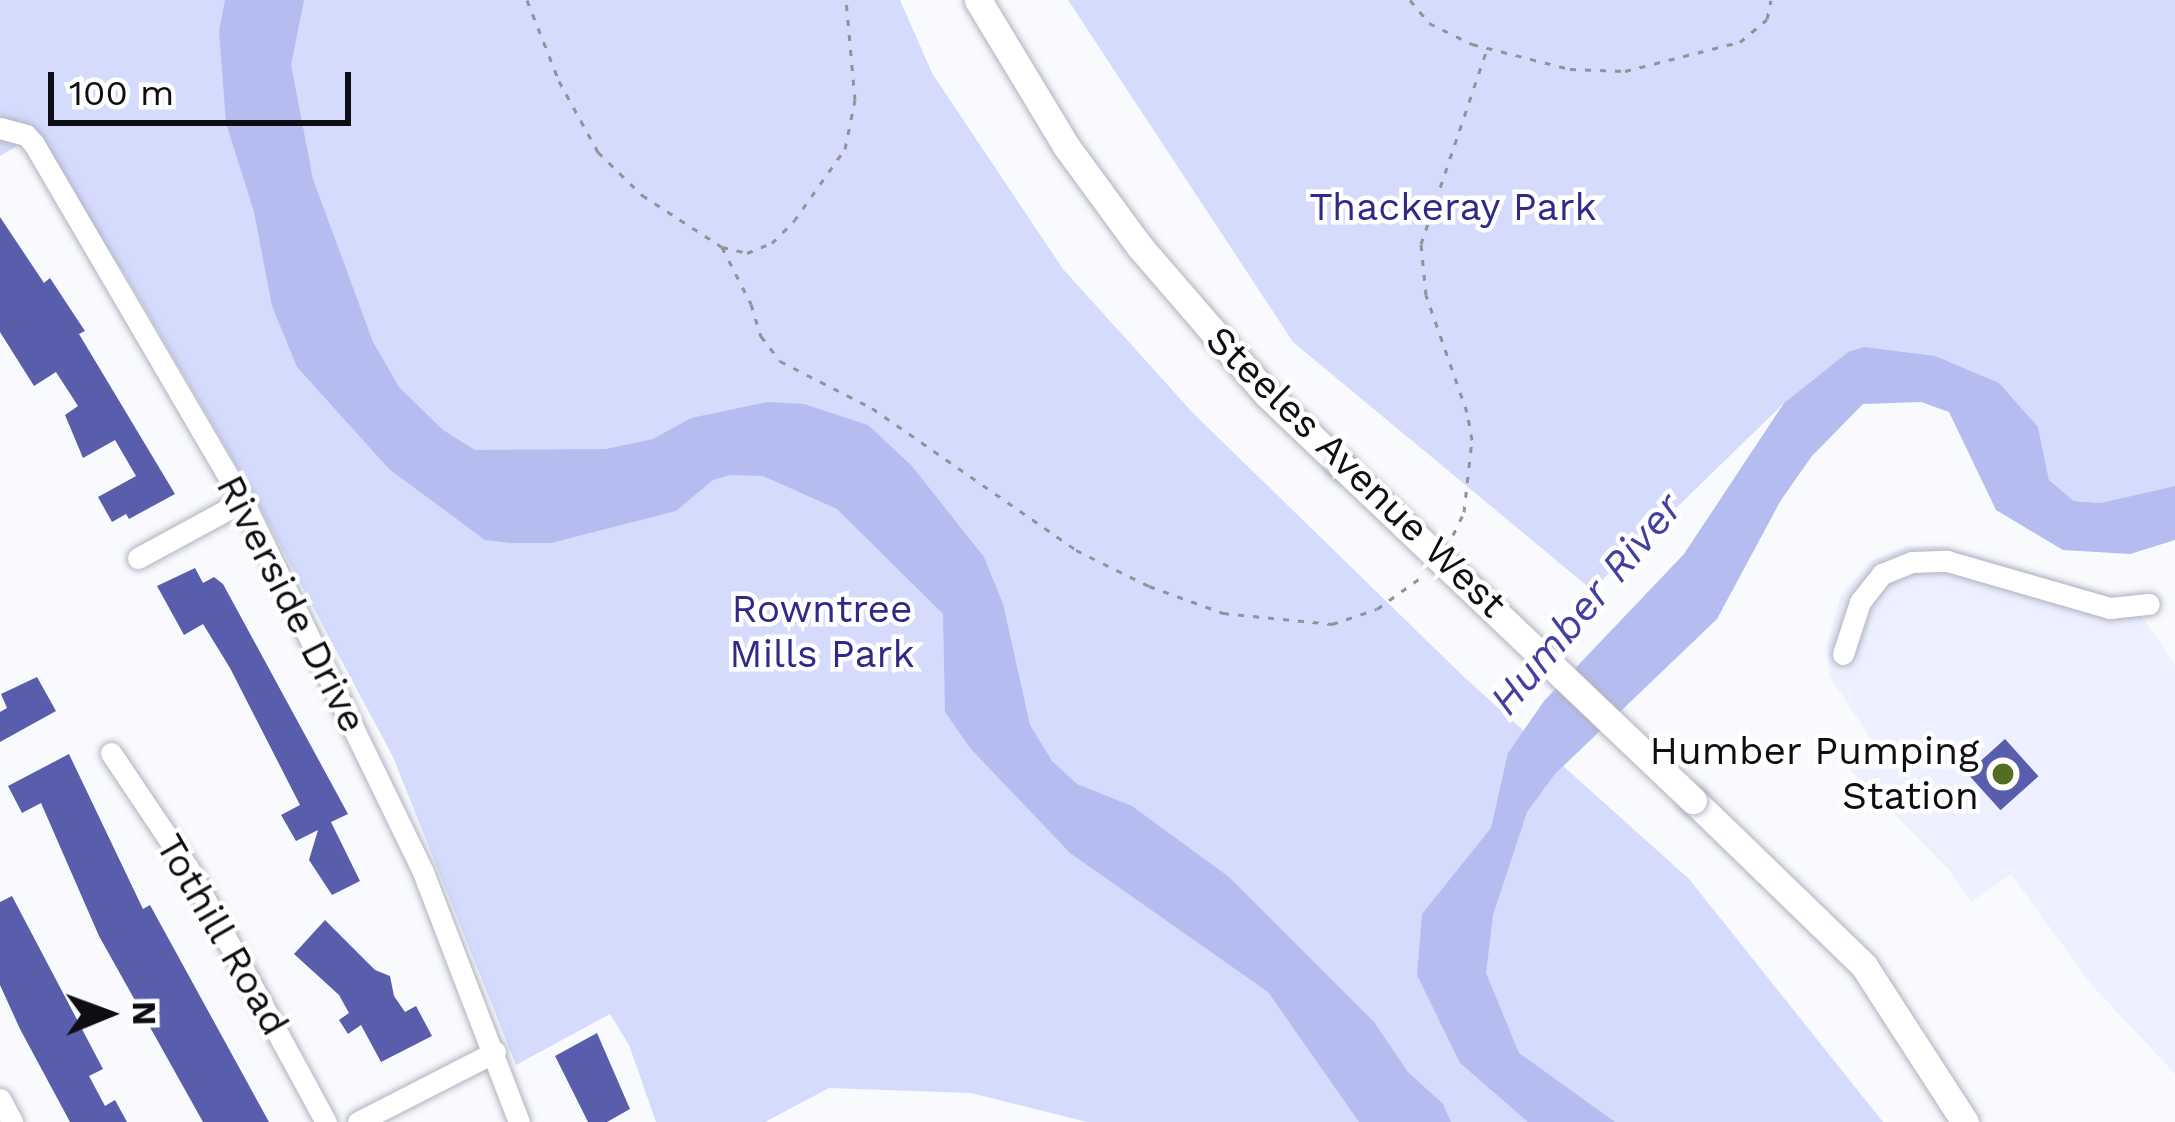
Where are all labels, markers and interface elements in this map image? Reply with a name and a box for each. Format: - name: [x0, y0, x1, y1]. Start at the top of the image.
- scale bar: [54, 48, 357, 122]
- text: 100 m: [69, 72, 174, 114]
- park label: Thackeray Park: [1309, 184, 1597, 230]
- street label: Steeles Avenue West: [1195, 316, 1517, 628]
- street label: Riverside Drive: [206, 468, 376, 740]
- water label: Humber River: [1479, 483, 1693, 725]
- park label: Rowntree Mills Park: [729, 587, 915, 678]
- place label: Humber Pumping Station: [1649, 729, 1979, 820]
- marker: Humber Pumping Station: [1990, 761, 2016, 787]
- street label: Tothill Road: [145, 826, 299, 1044]
- north arrow: [48, 954, 168, 1074]
- text: N: [125, 1001, 164, 1026]

